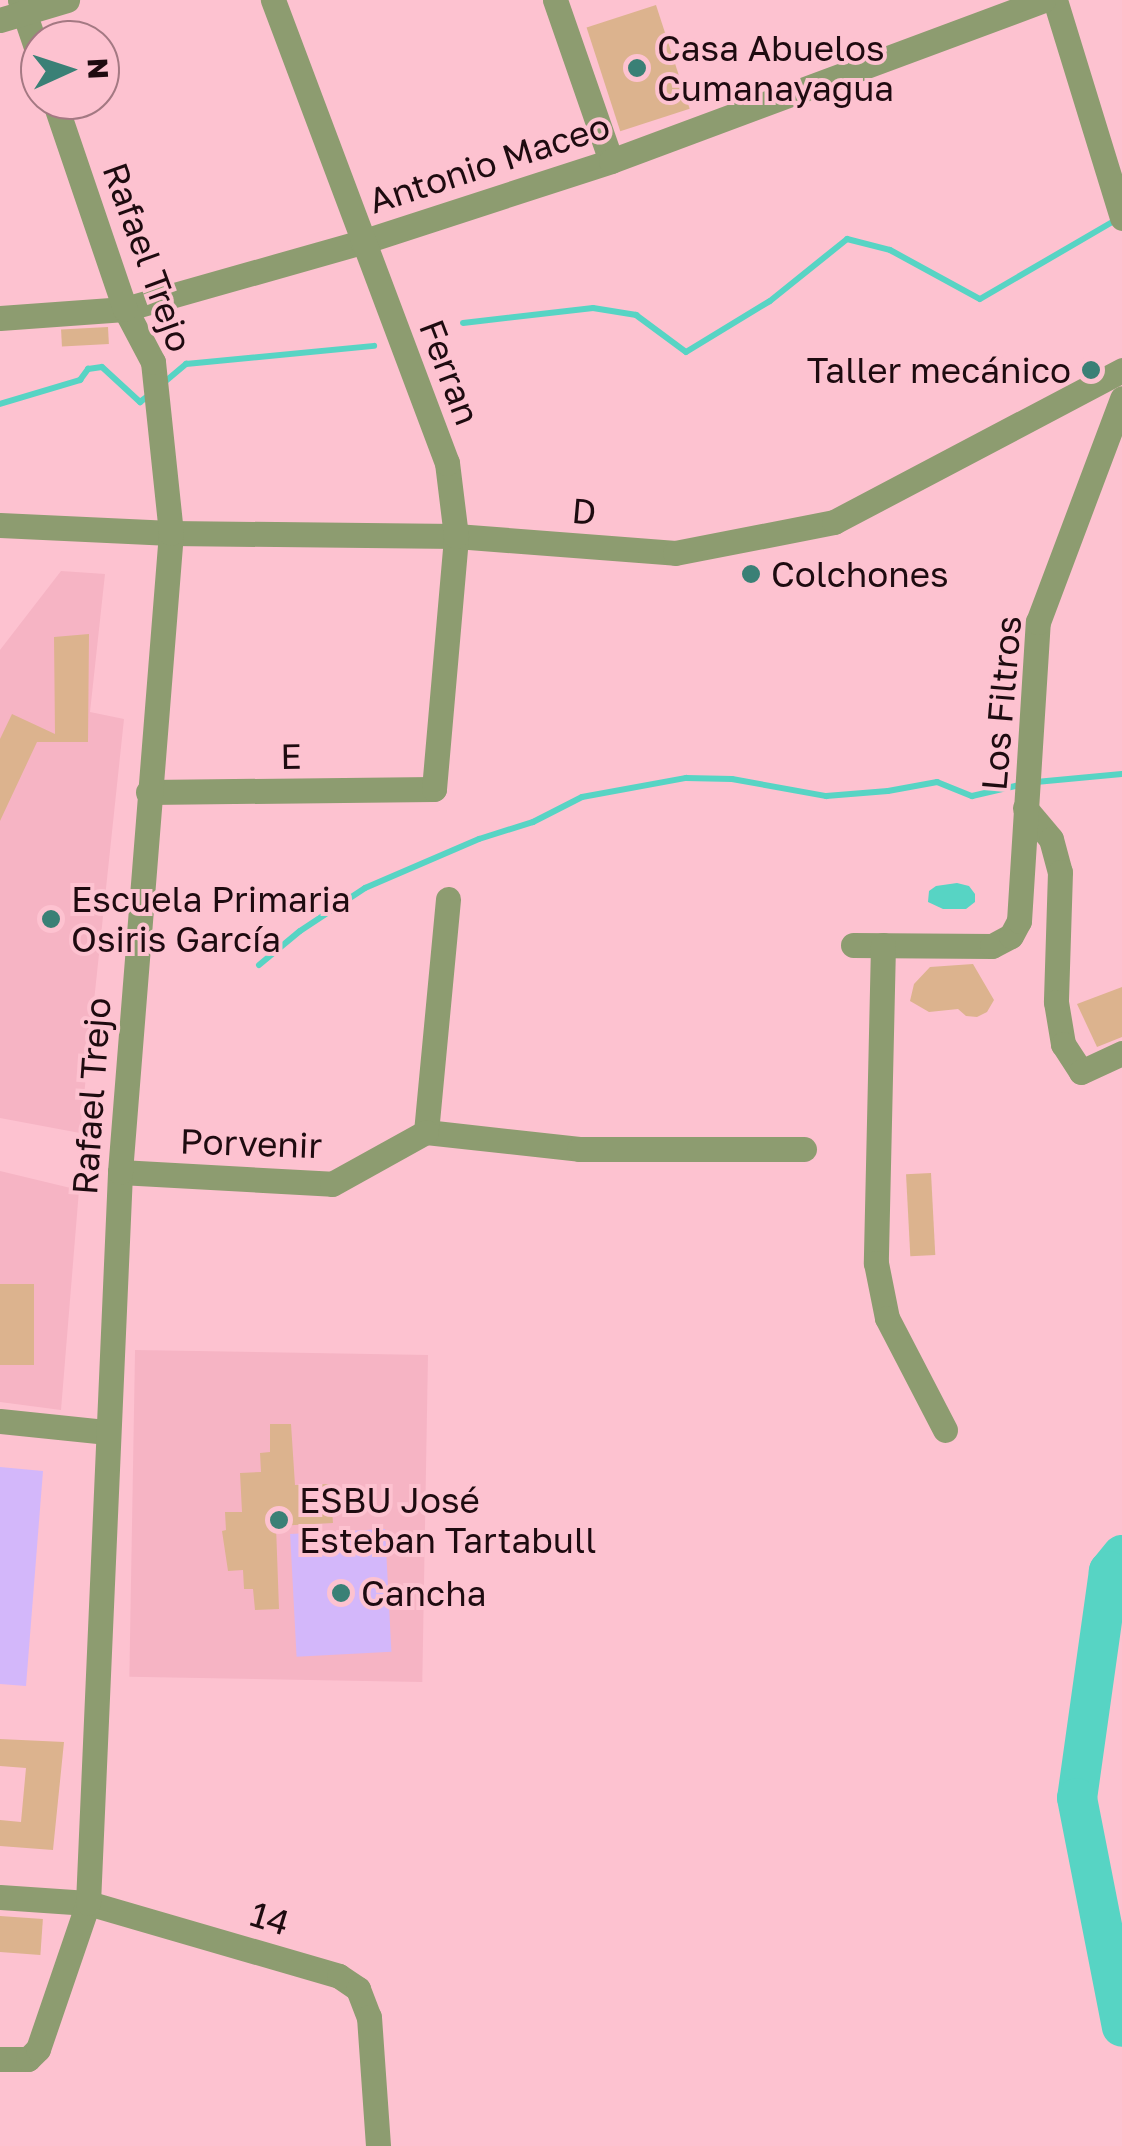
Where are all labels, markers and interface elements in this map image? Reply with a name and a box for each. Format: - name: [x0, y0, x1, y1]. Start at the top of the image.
- north arrow: [20, 20, 120, 120]
- place label: Casa Abuelos Cumanayagua: [657, 27, 894, 109]
- text: N: [81, 57, 115, 80]
- marker: Casa Abuelos Cumanayagua: [626, 57, 648, 79]
- street label: Antonio Maceo: [363, 104, 615, 222]
- street label: Rafael Trejo: [94, 157, 202, 357]
- street label: Ferran: [411, 314, 489, 430]
- place label: Taller mecánico: [807, 349, 1071, 391]
- marker: Taller mecánico: [1080, 359, 1102, 381]
- street label: D: [570, 489, 598, 533]
- place label: Colchones: [771, 553, 949, 595]
- marker: Colchones: [740, 563, 762, 585]
- street label: Los Filtros: [972, 614, 1030, 792]
- street label: E: [280, 735, 302, 777]
- place label: Escuela Primaria Osiris García: [71, 878, 351, 960]
- marker: Escuela Primaria Osiris García: [40, 908, 62, 930]
- street label: Rafael Trejo: [63, 996, 119, 1196]
- street label: Porvenir: [179, 1120, 323, 1166]
- place label: ESBU José Esteban Tartabull: [299, 1479, 596, 1561]
- marker: ESBU José Esteban Tartabull: [268, 1509, 290, 1531]
- place label: Cancha: [361, 1572, 486, 1614]
- marker: Cancha: [330, 1582, 352, 1604]
- street label: 14: [246, 1892, 294, 1944]

